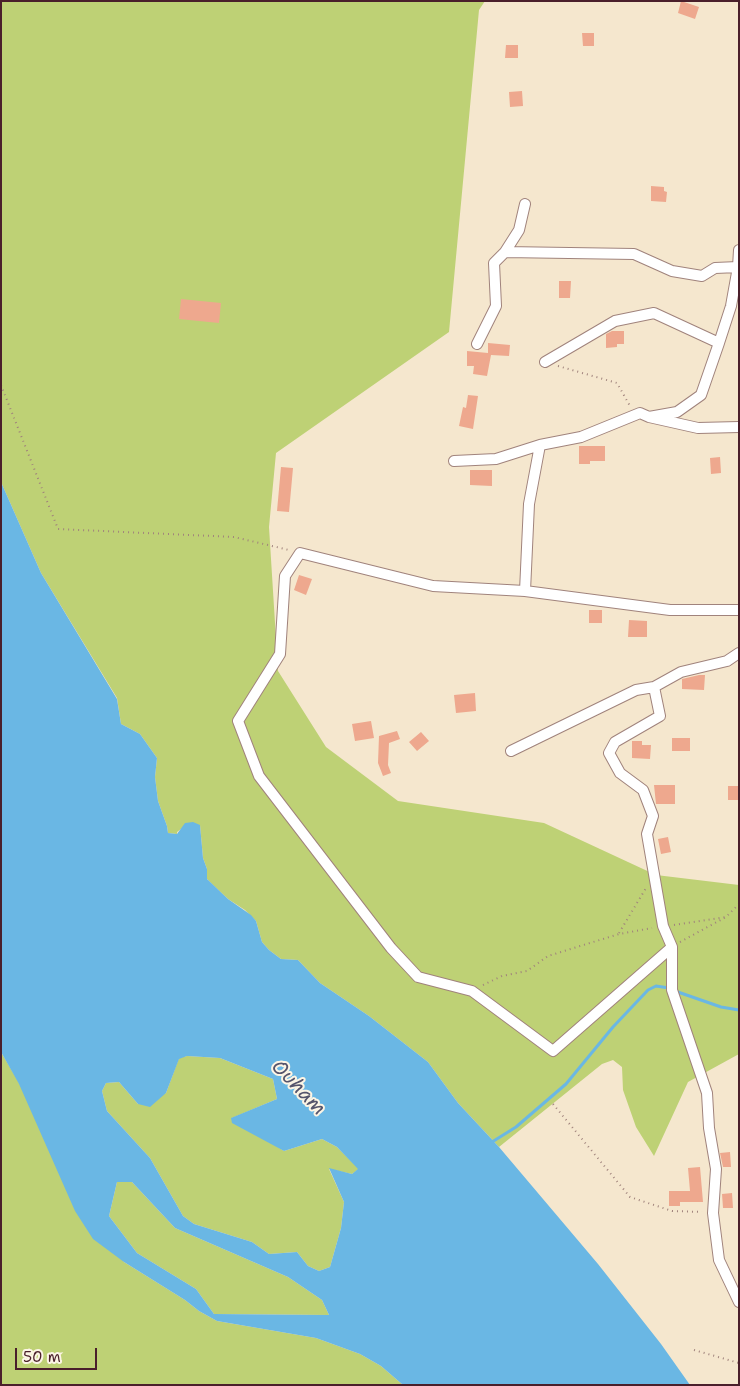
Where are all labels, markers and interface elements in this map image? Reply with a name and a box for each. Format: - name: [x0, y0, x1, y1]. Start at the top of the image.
- water label: Ouham: [266, 1055, 330, 1121]
- scale bar: [18, 1338, 100, 1370]
- text: 50 m: [23, 1347, 61, 1367]

